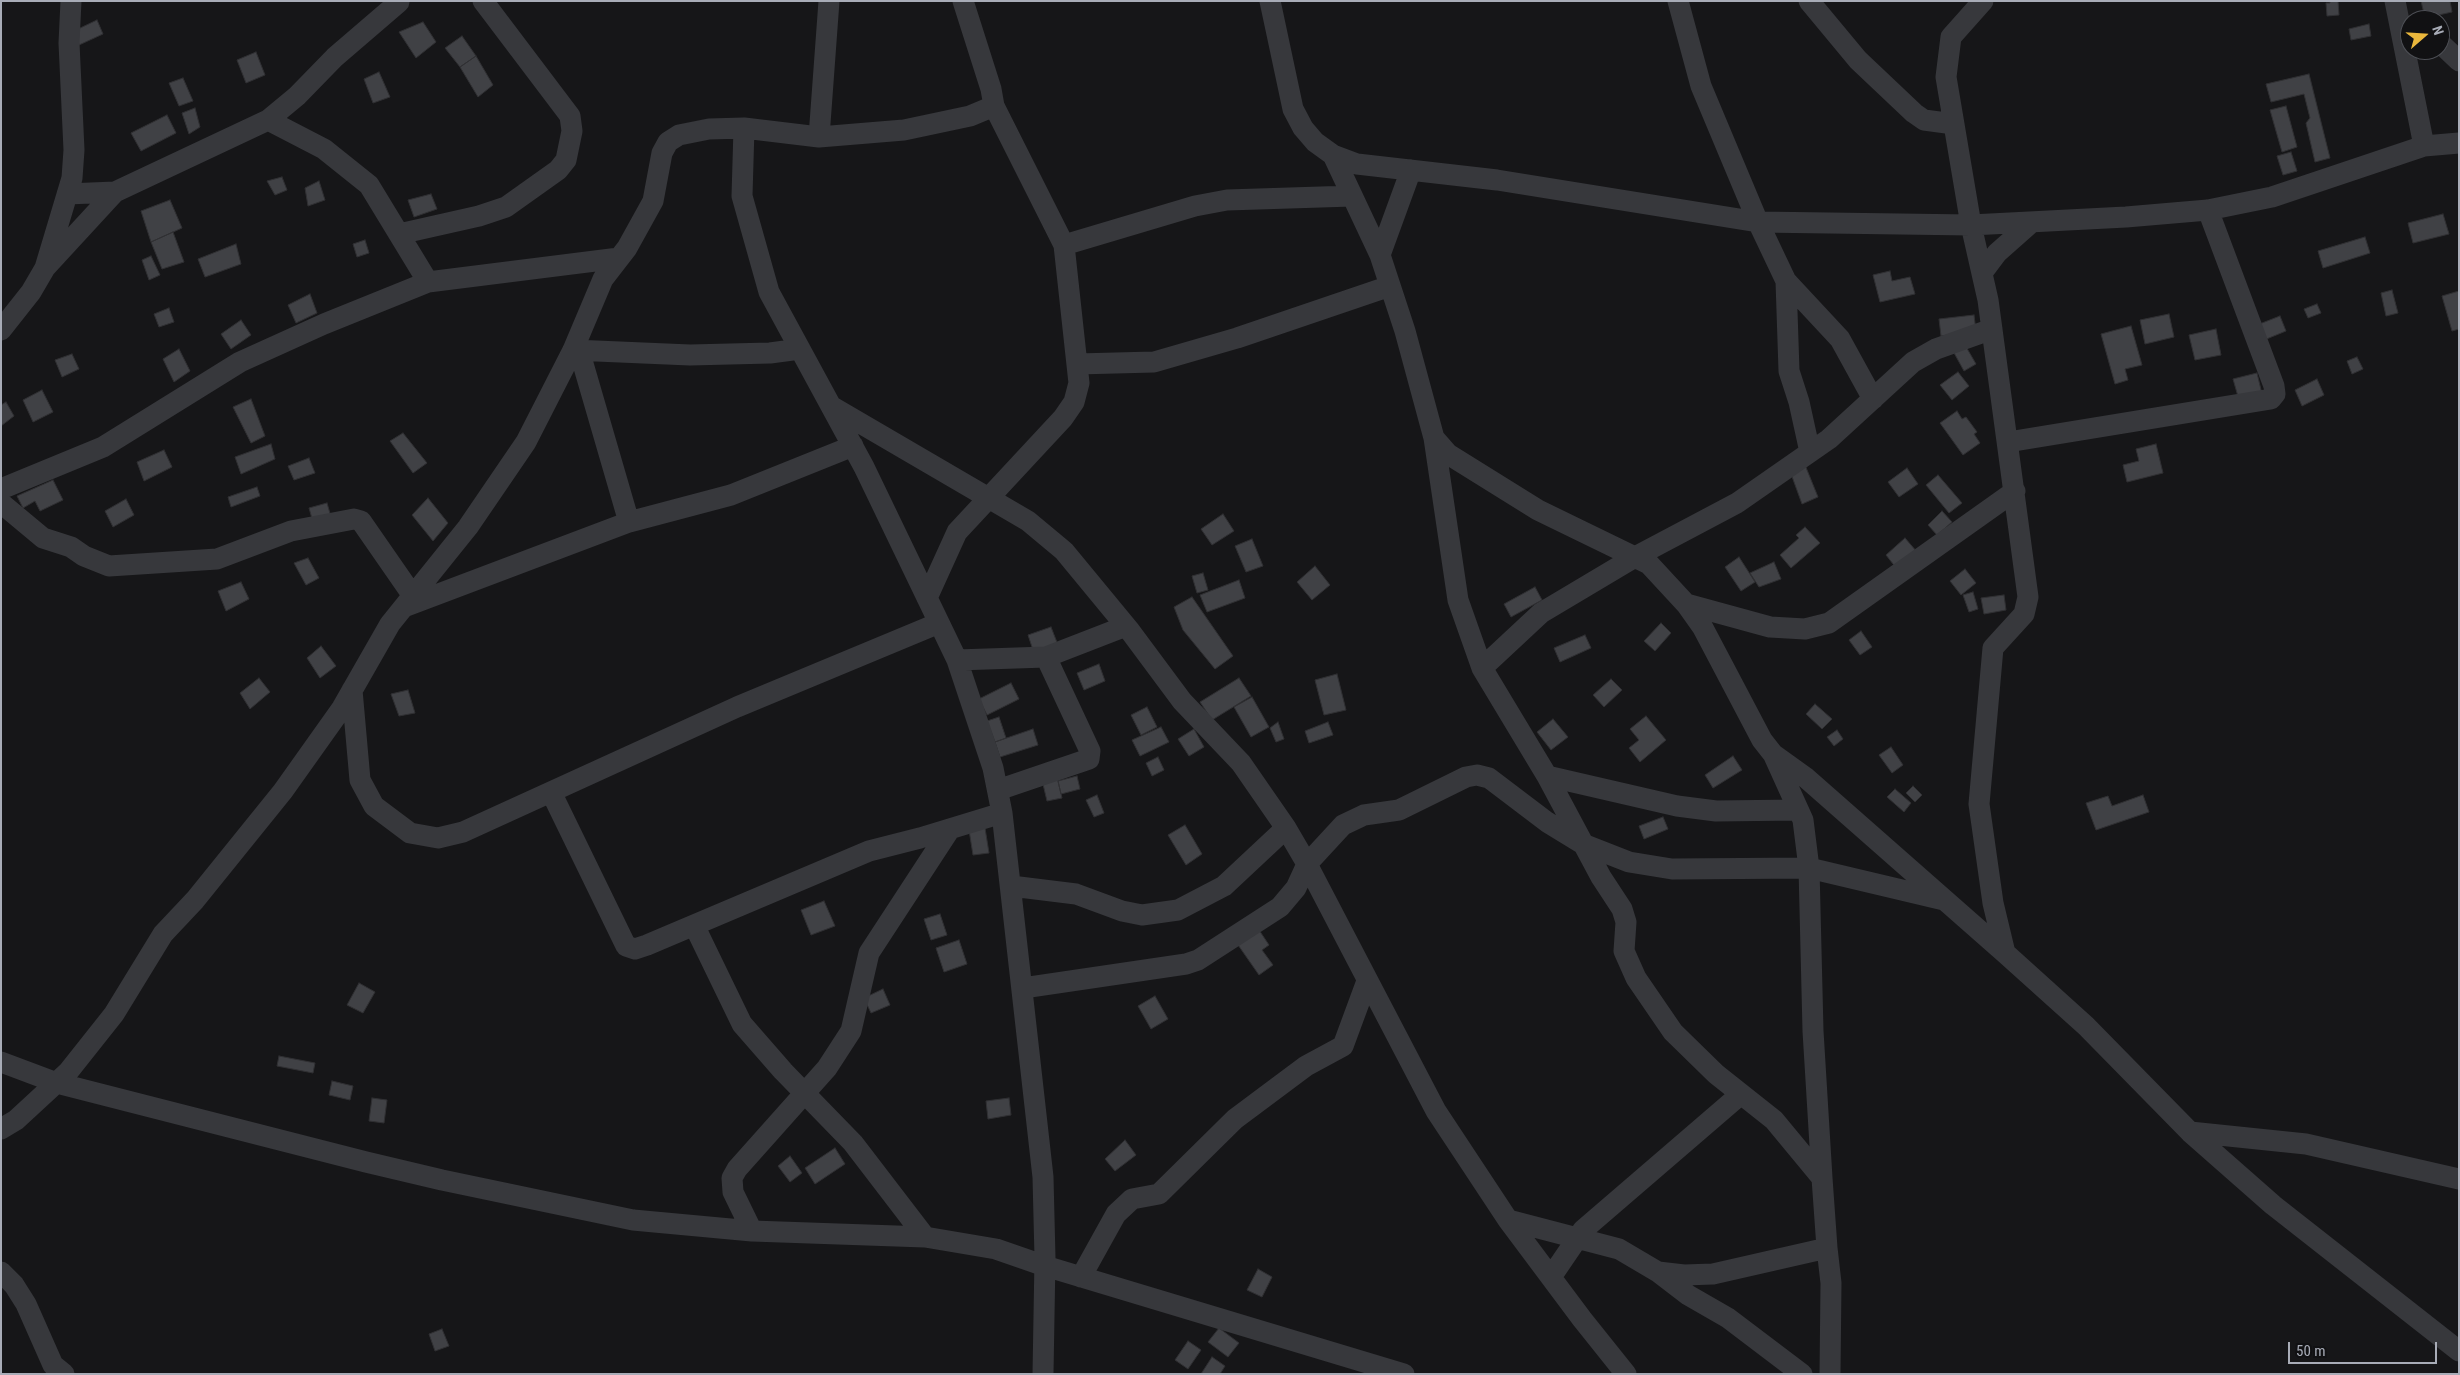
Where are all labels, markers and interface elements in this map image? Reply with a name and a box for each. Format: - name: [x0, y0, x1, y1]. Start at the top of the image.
- north arrow: [2400, 10, 2450, 60]
- text: N: [2429, 24, 2447, 37]
- scale bar: [2290, 1332, 2439, 1364]
- text: 50 m: [2296, 1342, 2326, 1360]

